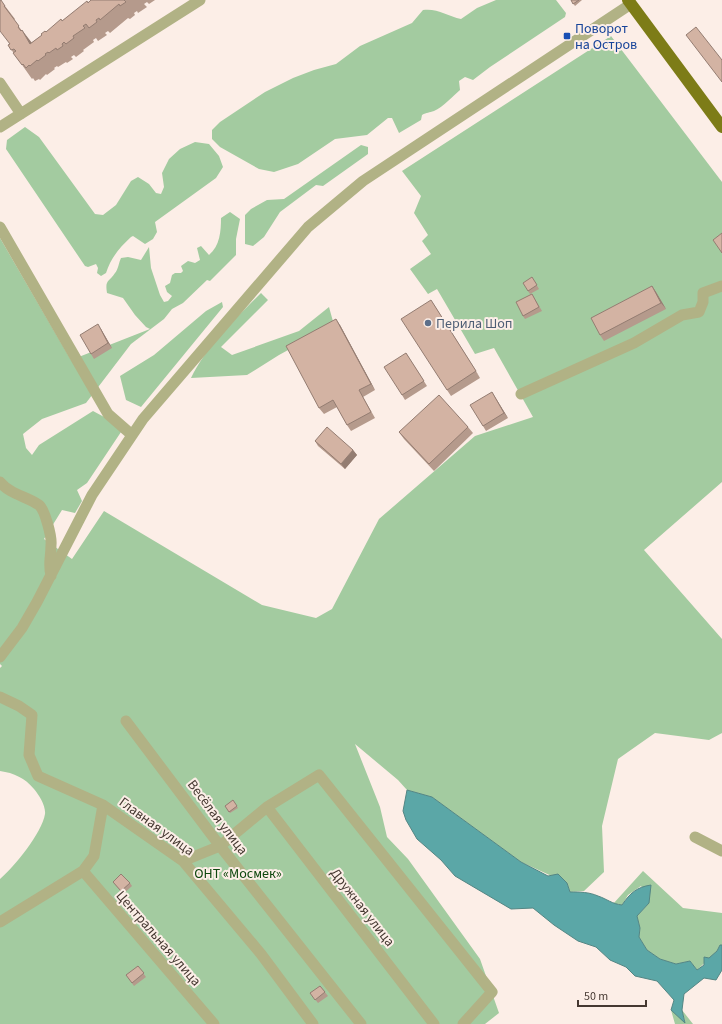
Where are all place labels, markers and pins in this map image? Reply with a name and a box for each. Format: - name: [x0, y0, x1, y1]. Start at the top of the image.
- place label: Поворот на Остров: [575, 19, 637, 55]
- marker: Поворот на Остров: [562, 31, 572, 41]
- place label: Перила Шоп: [436, 314, 513, 334]
- marker: Перила Шоп: [423, 318, 433, 328]

